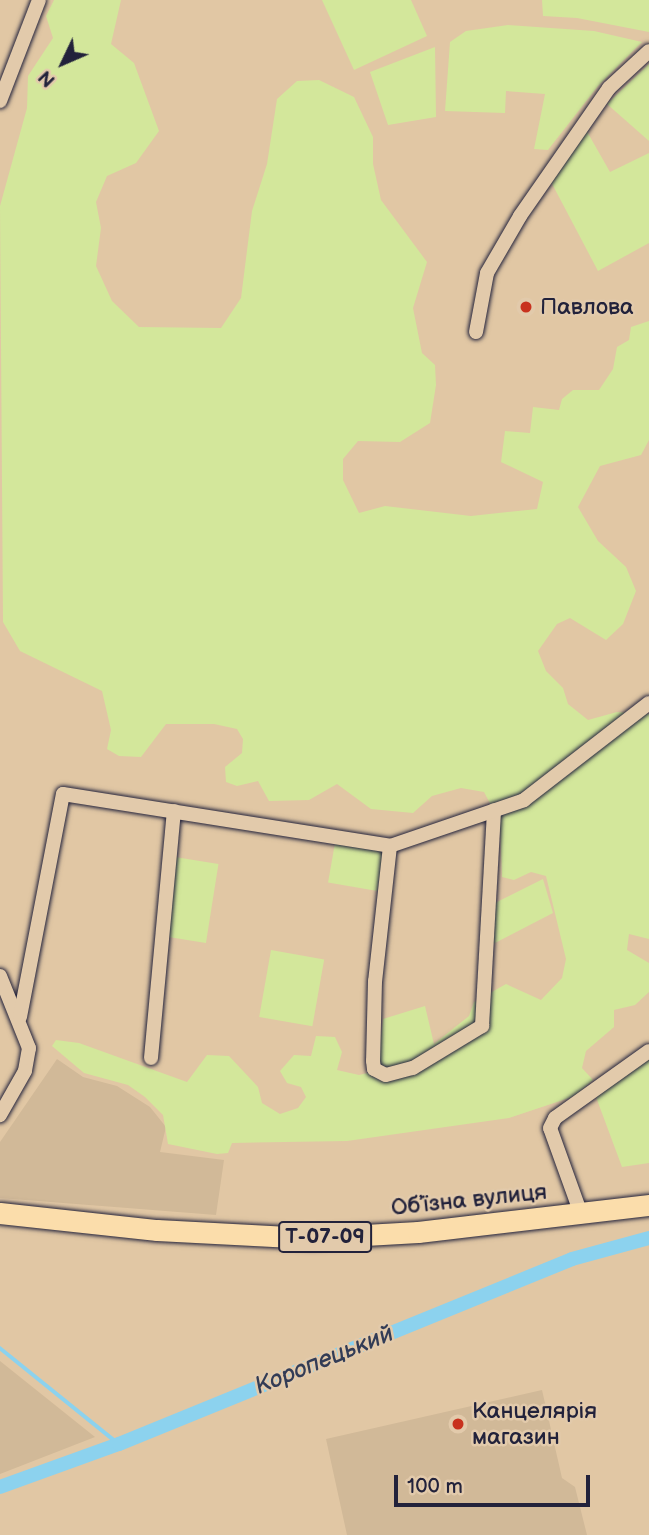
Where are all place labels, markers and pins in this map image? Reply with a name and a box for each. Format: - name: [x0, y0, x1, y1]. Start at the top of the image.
- place label: Павлова: [540, 293, 634, 321]
- marker: Павлова: [518, 299, 534, 315]
- place label: Канцелярія магазин: [472, 1397, 597, 1451]
- marker: Канцелярія магазин: [450, 1416, 466, 1432]

